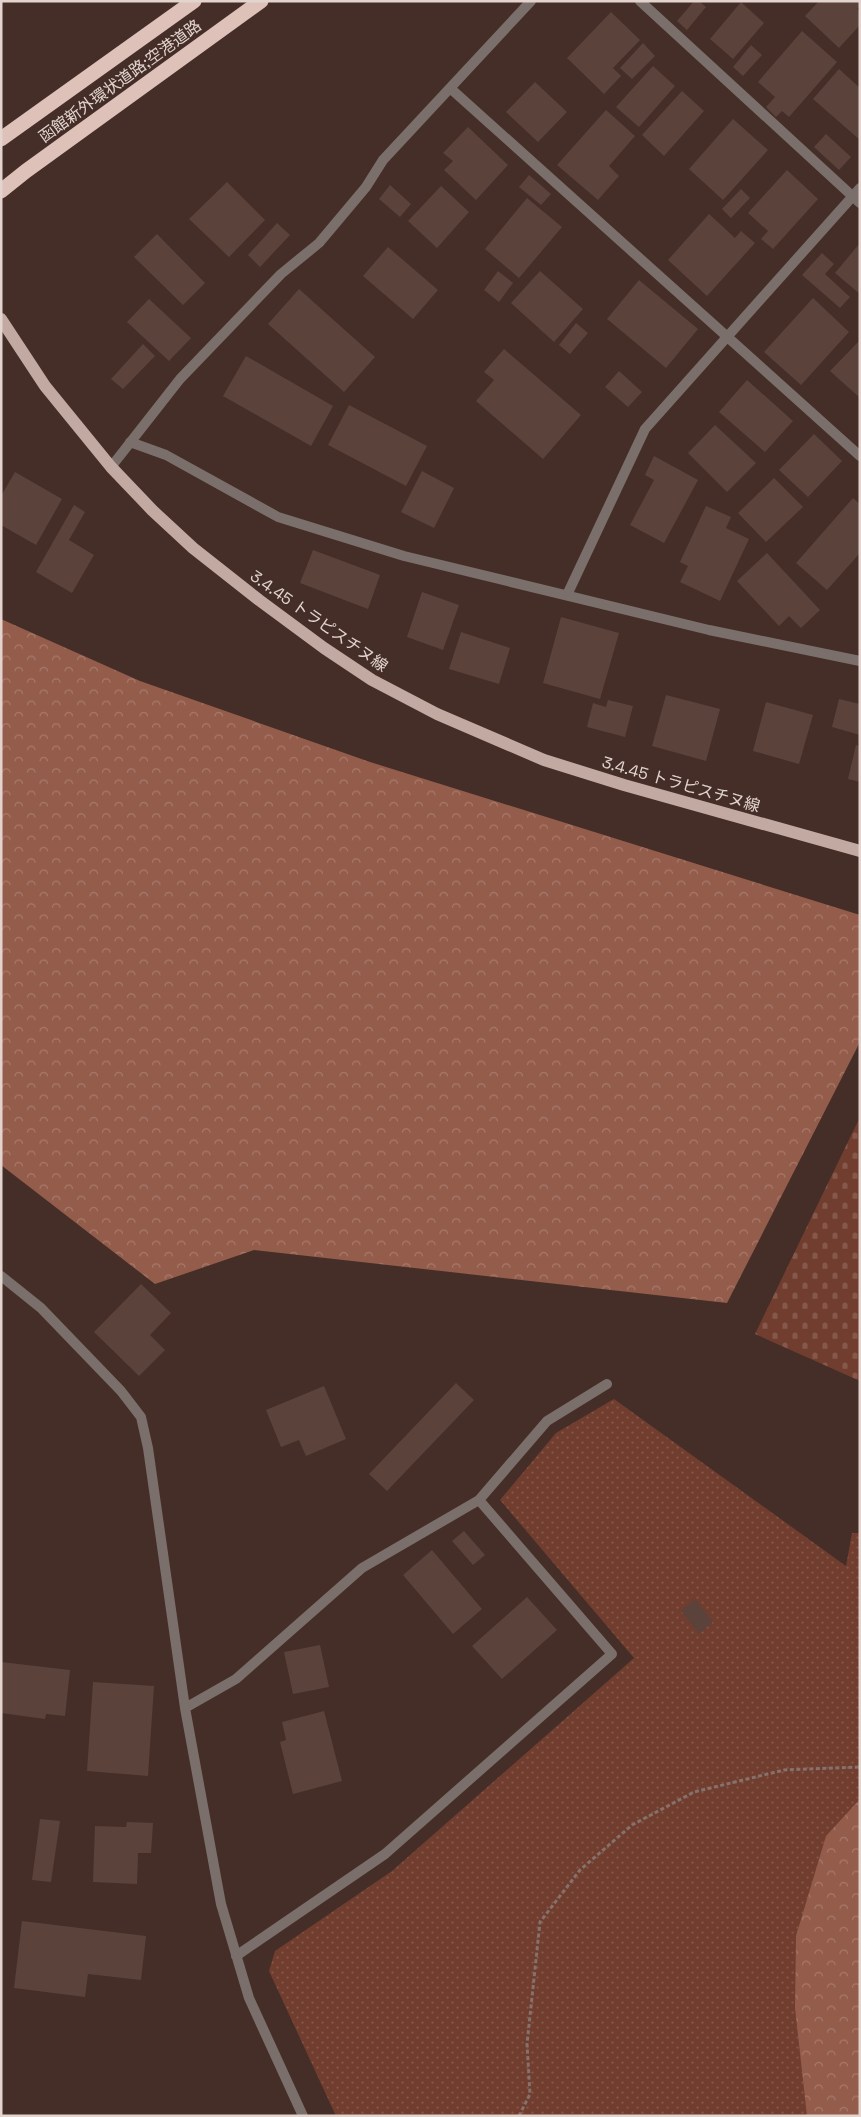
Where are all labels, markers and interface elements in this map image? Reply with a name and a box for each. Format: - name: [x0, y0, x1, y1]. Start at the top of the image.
- street label: 函館新外環状道路;空港道路: [35, 15, 205, 147]
- street label: 3.4.45 トラピスチヌ線: [246, 566, 392, 676]
- street label: 3.4.45 トラピスチヌ線: [600, 751, 762, 817]

